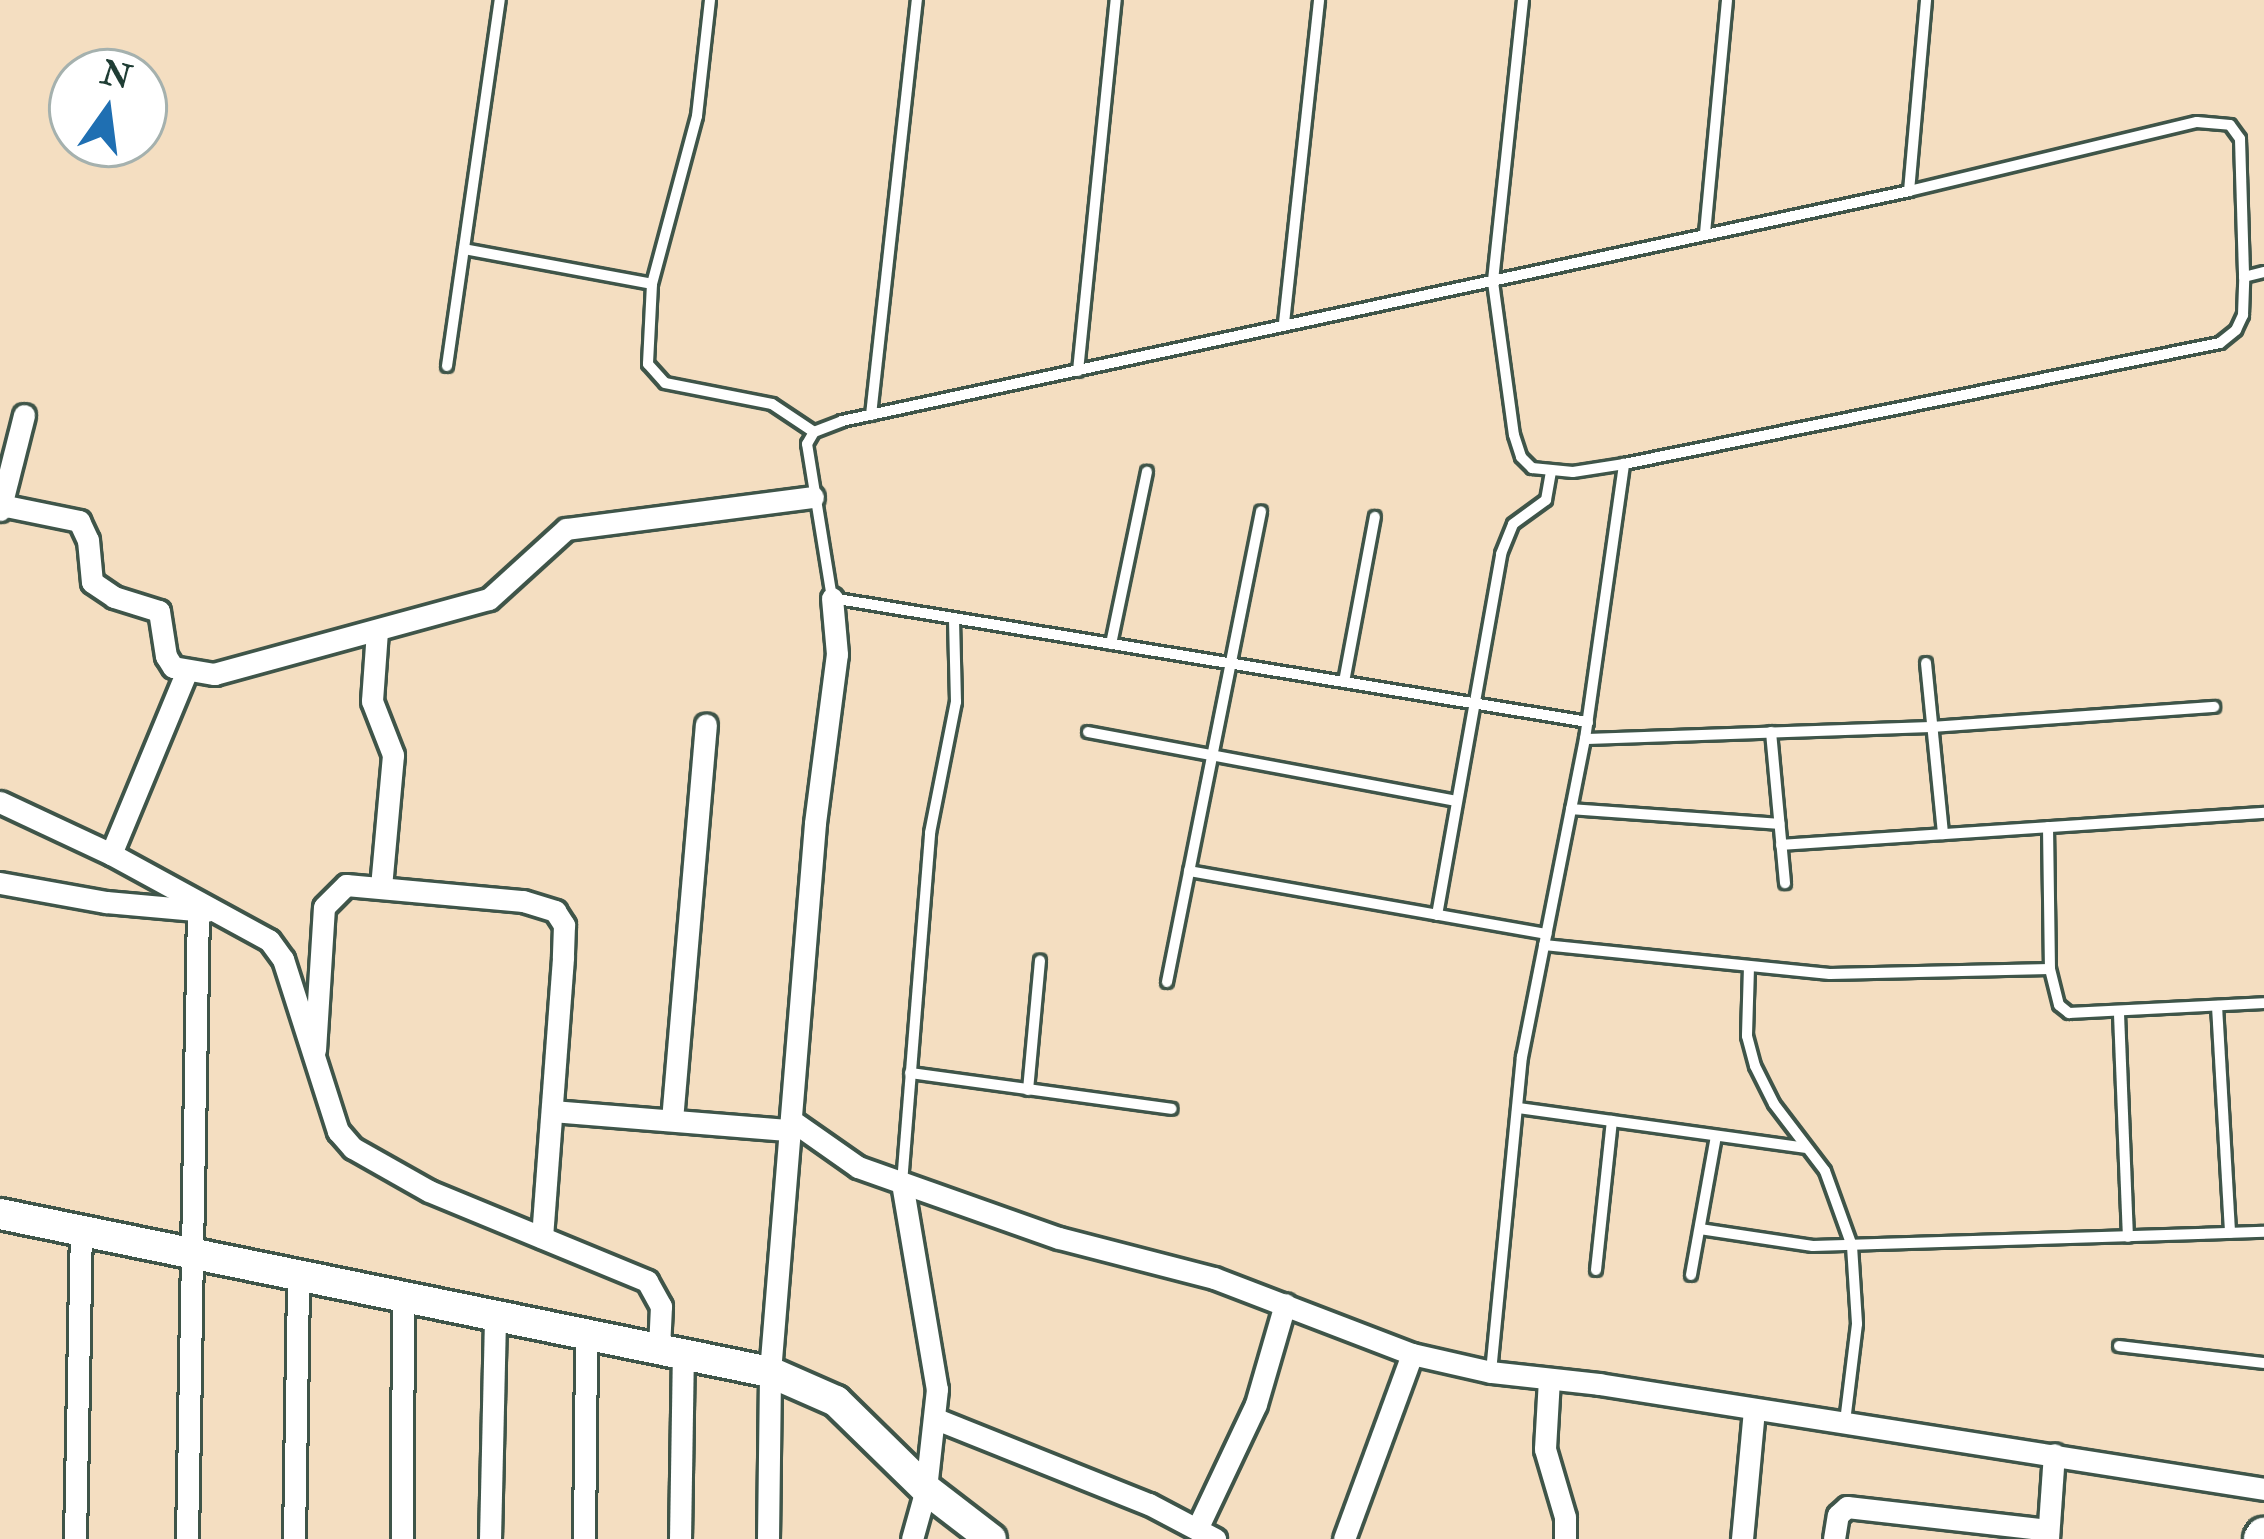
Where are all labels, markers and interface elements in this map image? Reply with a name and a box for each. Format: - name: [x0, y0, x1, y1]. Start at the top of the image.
- north arrow: [48, 48, 168, 168]
- text: N: [97, 52, 135, 99]

